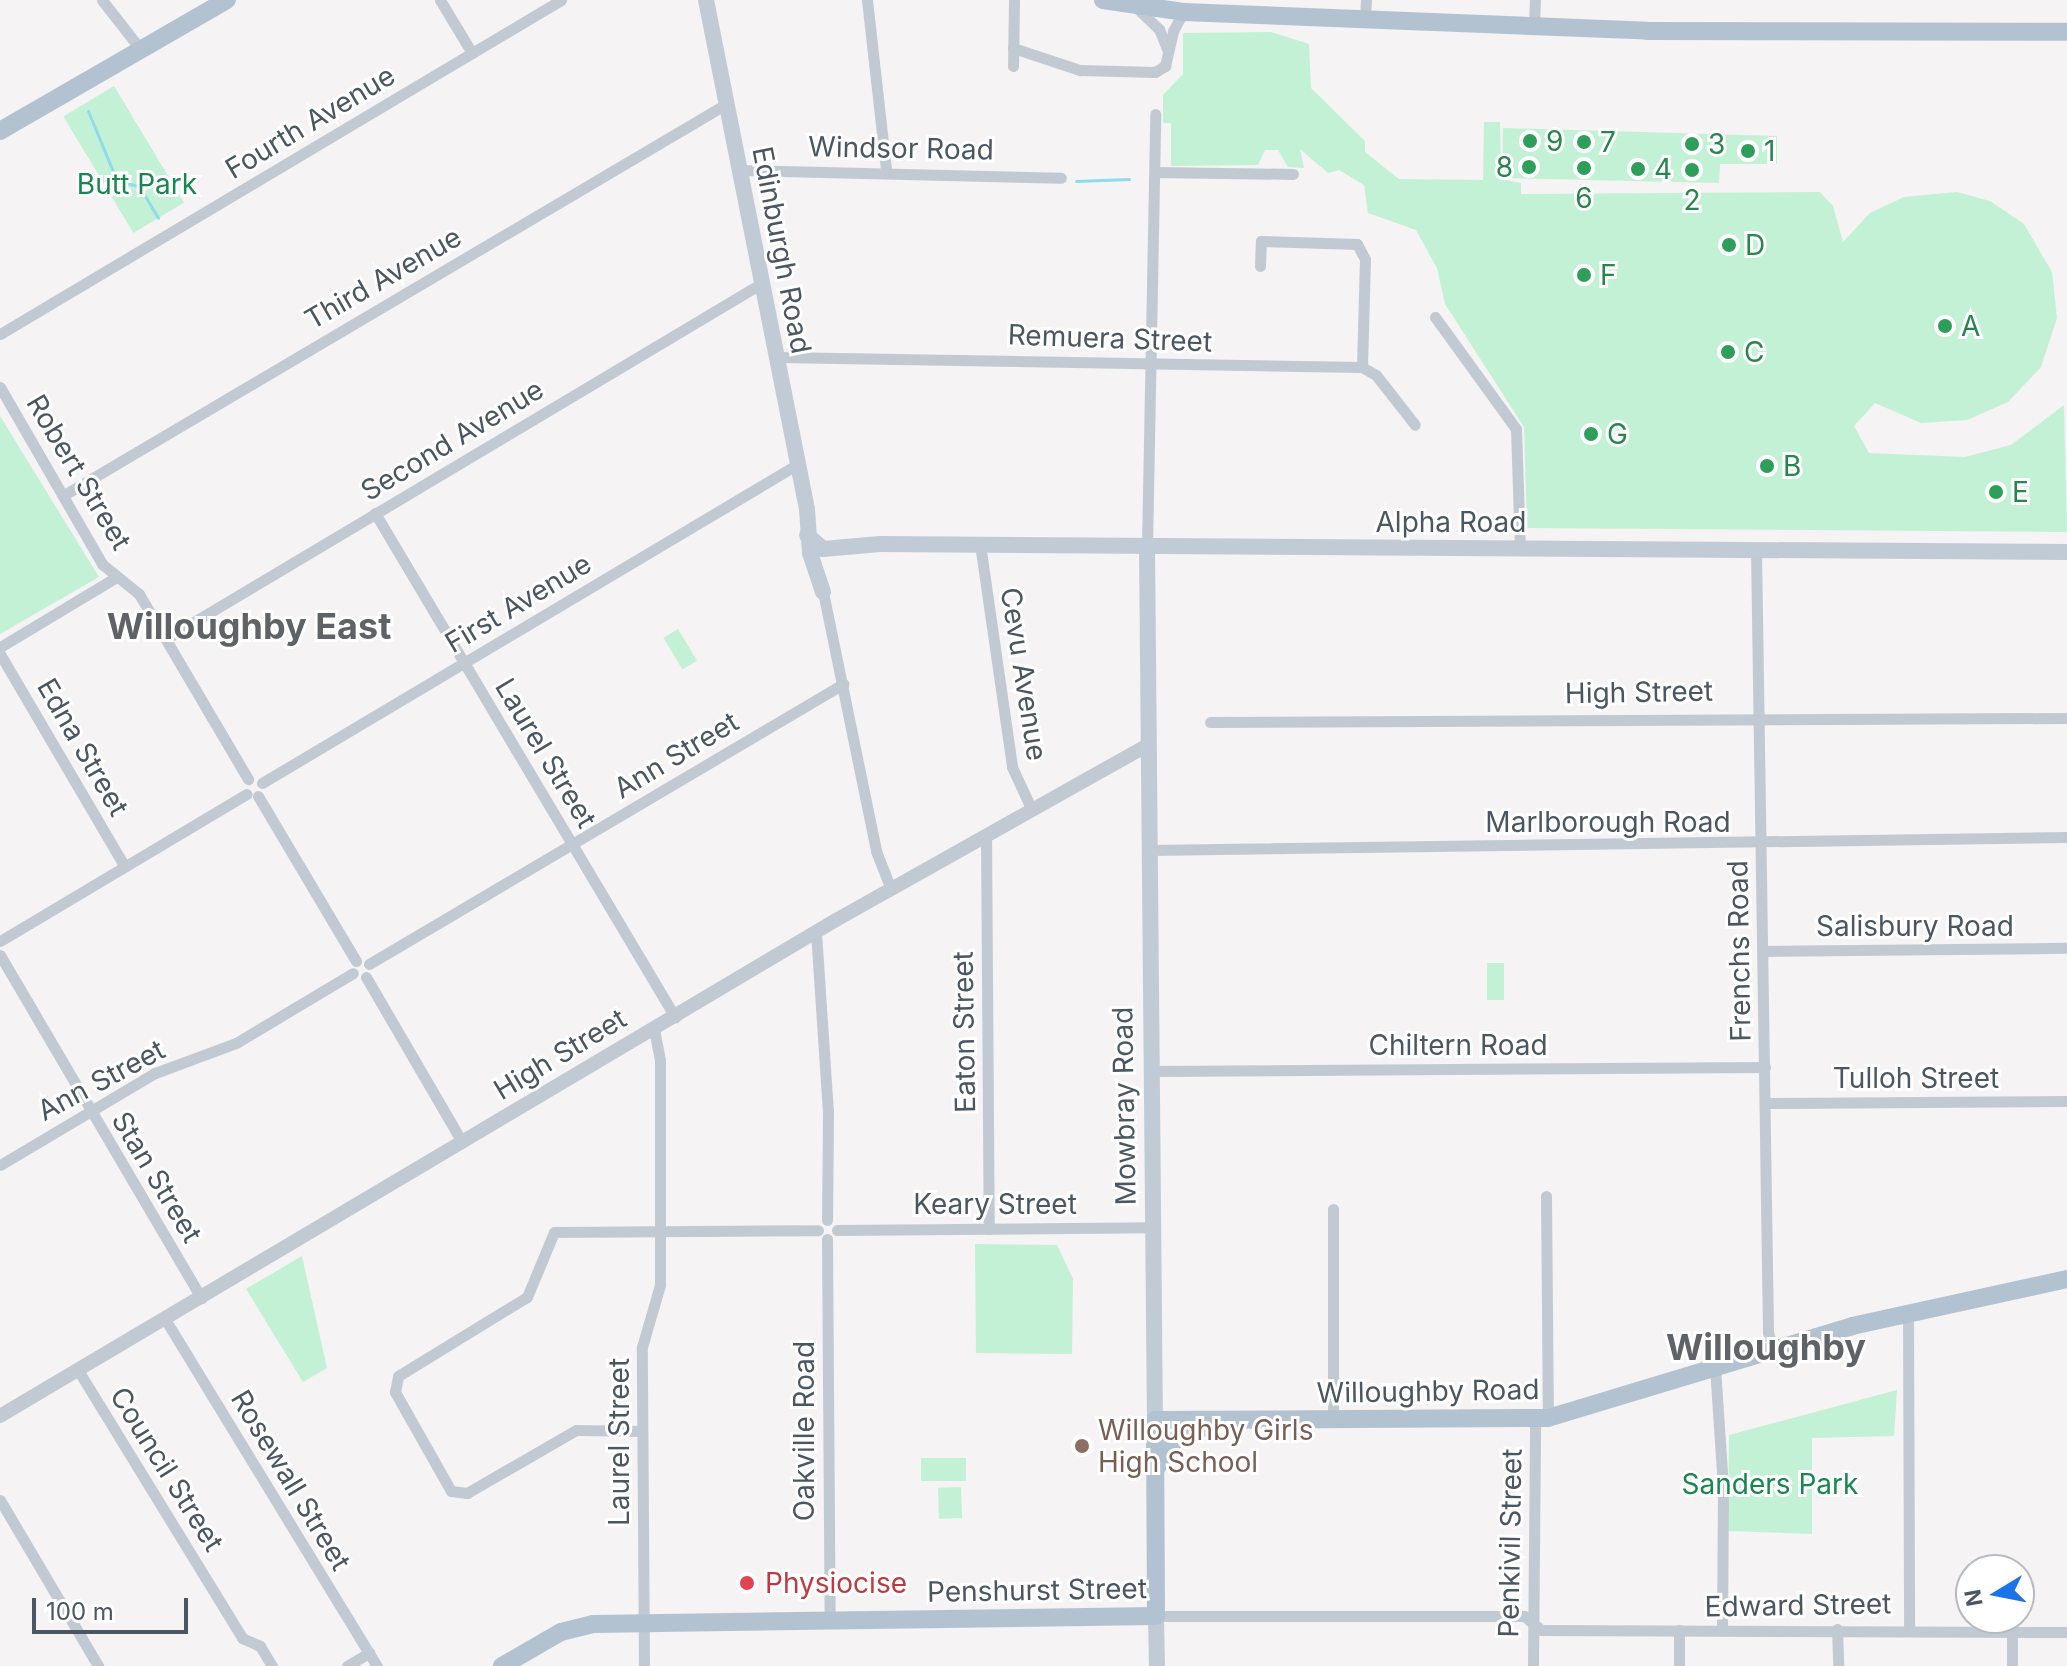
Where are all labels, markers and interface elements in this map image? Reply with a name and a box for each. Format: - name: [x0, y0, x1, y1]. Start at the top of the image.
- street label: Fourth Avenue: [219, 58, 401, 186]
- place label: 9: [1546, 124, 1563, 158]
- place label: 7: [1600, 125, 1616, 159]
- place label: 3: [1708, 127, 1725, 161]
- street label: Windsor Road: [808, 130, 994, 166]
- marker: 9: [1521, 132, 1539, 150]
- marker: 7: [1575, 133, 1593, 151]
- place label: 1: [1764, 134, 1775, 168]
- marker: 3: [1683, 135, 1701, 153]
- marker: 1: [1739, 142, 1757, 160]
- street label: Edinburgh Road: [745, 144, 819, 356]
- place label: 8: [1496, 150, 1513, 184]
- place label: 4: [1654, 152, 1672, 186]
- marker: 8: [1520, 158, 1538, 176]
- marker: 6: [1575, 159, 1593, 177]
- marker: 4: [1629, 160, 1647, 178]
- marker: 2: [1683, 161, 1701, 179]
- park label: Butt Park: [77, 167, 197, 201]
- place label: 6: [1575, 181, 1593, 215]
- place label: 2: [1683, 183, 1701, 217]
- street label: Third Avenue: [299, 220, 467, 336]
- place label: D: [1745, 228, 1765, 262]
- marker: D: [1720, 236, 1738, 254]
- place label: F: [1600, 258, 1617, 292]
- marker: F: [1575, 266, 1593, 284]
- place label: A: [1961, 309, 1980, 343]
- marker: A: [1936, 317, 1954, 335]
- street label: Remuera Street: [1007, 318, 1213, 358]
- place label: C: [1744, 335, 1764, 369]
- marker: C: [1719, 343, 1737, 361]
- street label: Second Avenue: [355, 372, 549, 508]
- street label: Robert Street: [20, 388, 138, 556]
- place label: G: [1607, 417, 1628, 451]
- marker: G: [1582, 425, 1600, 443]
- place label: B: [1783, 449, 1801, 483]
- marker: B: [1758, 457, 1776, 475]
- place label: E: [2012, 475, 2029, 509]
- marker: E: [1987, 483, 2005, 501]
- street label: Alpha Road: [1376, 505, 1526, 539]
- street label: First Avenue: [439, 546, 597, 660]
- street label: Cevu Avenue: [994, 585, 1054, 763]
- district label: Willoughby East: [107, 605, 391, 649]
- street label: Edna Street: [30, 672, 136, 822]
- street label: Laurel Street: [488, 672, 604, 834]
- street label: High Street: [1565, 674, 1713, 710]
- street label: Ann Street: [608, 705, 744, 805]
- street label: Marlborough Road: [1485, 805, 1731, 839]
- street label: Frenchs Road: [1721, 860, 1757, 1042]
- street label: Salisbury Road: [1816, 909, 2014, 943]
- street label: Eaton Street: [946, 951, 982, 1113]
- street label: High Street: [488, 1001, 632, 1107]
- street label: Mowbray Road: [1105, 1006, 1143, 1206]
- street label: Chiltern Road: [1368, 1028, 1548, 1062]
- street label: Ann Street: [32, 1032, 170, 1128]
- street label: Tulloh Street: [1833, 1061, 1999, 1095]
- street label: Stan Street: [105, 1106, 209, 1248]
- street label: Keary Street: [913, 1187, 1077, 1221]
- district label: Willoughby: [1666, 1326, 1866, 1370]
- street label: Oakville Road: [787, 1341, 821, 1521]
- street label: Laurel Street: [602, 1358, 636, 1526]
- street label: Willoughby Road: [1316, 1372, 1540, 1410]
- street label: Council Street: [103, 1381, 231, 1557]
- street label: Rosewall Street: [224, 1384, 358, 1576]
- place label: Willoughby Girls High School: [1098, 1413, 1313, 1479]
- marker: Willoughby Girls High School: [1073, 1437, 1091, 1455]
- street label: Penkivil Street: [1492, 1448, 1528, 1638]
- park label: Sanders Park: [1682, 1467, 1858, 1501]
- north arrow: [1955, 1554, 2035, 1634]
- place label: Physiocise: [765, 1566, 907, 1600]
- street label: Penshurst Street: [927, 1571, 1147, 1609]
- marker: Physiocise: [736, 1572, 758, 1594]
- scale bar: [36, 1582, 192, 1632]
- street label: Edward Street: [1704, 1587, 1892, 1623]
- text: N: [1959, 1587, 1988, 1608]
- text: 100 m: [46, 1597, 114, 1626]

